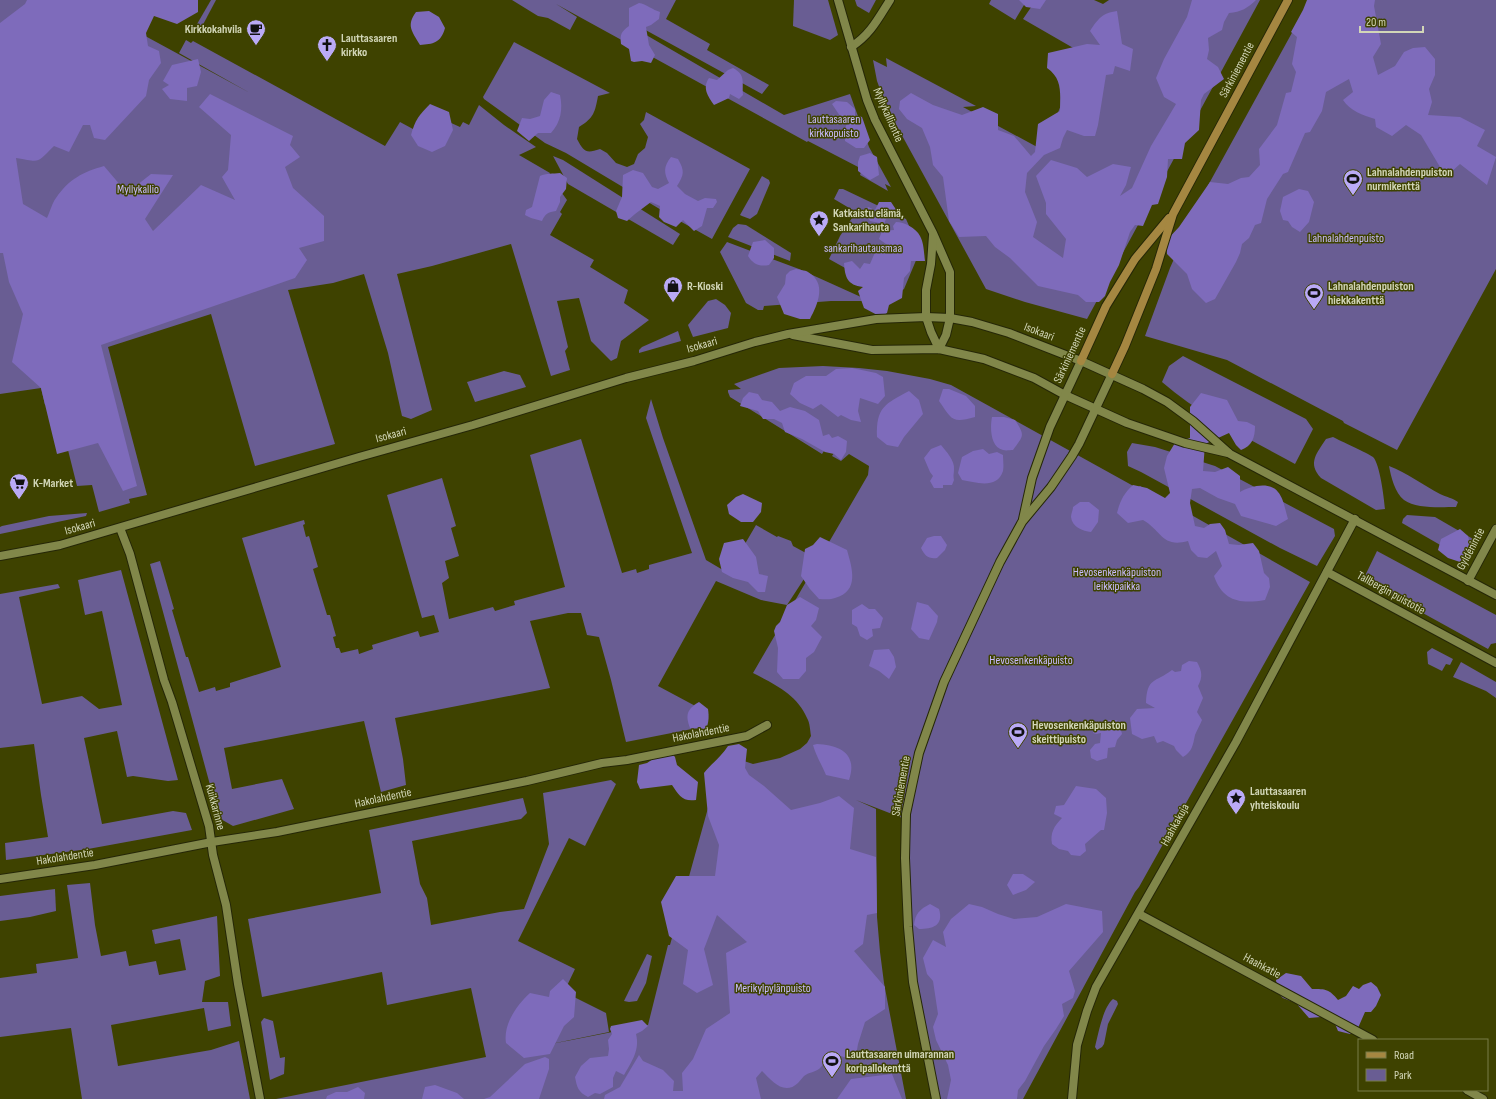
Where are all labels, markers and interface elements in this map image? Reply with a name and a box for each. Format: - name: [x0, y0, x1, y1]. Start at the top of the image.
- scale bar: [1360, 8, 1423, 34]
- text: 20 m: [1366, 15, 1386, 30]
- cafe icon: Kirkkokahvila: [245, 18, 267, 46]
- place label: Kirkkokahvila: [185, 22, 242, 37]
- place label: Lauttasaaren kirkko: [341, 31, 397, 60]
- church icon: Lauttasaaren kirkko: [316, 34, 338, 62]
- street label: Särkiniementie: [1216, 40, 1258, 100]
- street label: Myllykalliontie: [869, 85, 907, 145]
- park label: Lauttasaaren kirkkopuisto: [808, 112, 860, 141]
- place label: Lahnalahdenpuiston nurmikenttä: [1367, 165, 1453, 194]
- sports icon: Lahnalahdenpuiston nurmikenttä: [1342, 168, 1364, 196]
- park label: Myllykallio: [117, 182, 159, 197]
- place label: Katkaistu elämä, Sankarihauta: [833, 206, 904, 235]
- place icon: Katkaistu elämä, Sankarihauta: [808, 209, 830, 237]
- park label: Lahnalahdenpuisto: [1308, 231, 1384, 246]
- park label: sankarihautausmaa: [824, 241, 902, 256]
- shop icon: R-Kioski: [662, 275, 684, 303]
- place label: R-Kioski: [687, 279, 723, 294]
- place label: Lahnalahdenpuiston hiekkakenttä: [1328, 279, 1414, 308]
- sports icon: Lahnalahdenpuiston hiekkakenttä: [1303, 282, 1325, 310]
- street label: Isokaari: [1022, 319, 1056, 345]
- street label: Särkiniementie: [1050, 324, 1090, 386]
- street label: Isokaari: [685, 333, 719, 357]
- street label: Isokaari: [374, 424, 408, 446]
- supermarket icon: K-Market: [8, 472, 30, 500]
- place label: K-Market: [33, 476, 73, 491]
- street label: Isokaari: [63, 515, 97, 539]
- street label: Gyldénintie: [1454, 525, 1488, 573]
- park label: Hevosenkenkäpuiston leikkipaikka: [1073, 565, 1161, 594]
- street label: Tallbergin puistotie: [1354, 568, 1428, 618]
- park label: Hevosenkenkäpuisto: [989, 653, 1073, 668]
- place label: Hevosenkenkäpuiston skeittipuisto: [1032, 718, 1126, 747]
- street label: Hakolahdentie: [671, 720, 731, 746]
- sports icon: Hevosenkenkäpuiston skeittipuisto: [1007, 721, 1029, 749]
- street label: Särkiniementie: [888, 755, 914, 817]
- street label: Kuikkarinne: [202, 782, 228, 832]
- place label: Lauttasaaren yhteiskoulu: [1250, 784, 1306, 813]
- street label: Hakolahdentie: [353, 785, 413, 811]
- place icon: Lauttasaaren yhteiskoulu: [1225, 787, 1247, 815]
- street label: Haahkakuja: [1157, 801, 1193, 849]
- street label: Hakolahdentie: [35, 845, 95, 869]
- street label: Haahkatie: [1241, 950, 1284, 982]
- park label: Merikylpylänpuisto: [735, 981, 811, 996]
- legend: [1358, 1039, 1488, 1091]
- place label: Lauttasaaren uimarannan koripallokenttä: [846, 1047, 954, 1076]
- text: Road: [1394, 1048, 1414, 1063]
- sports icon: Lauttasaaren uimarannan koripallokenttä: [821, 1050, 843, 1078]
- text: Park: [1394, 1068, 1412, 1083]

